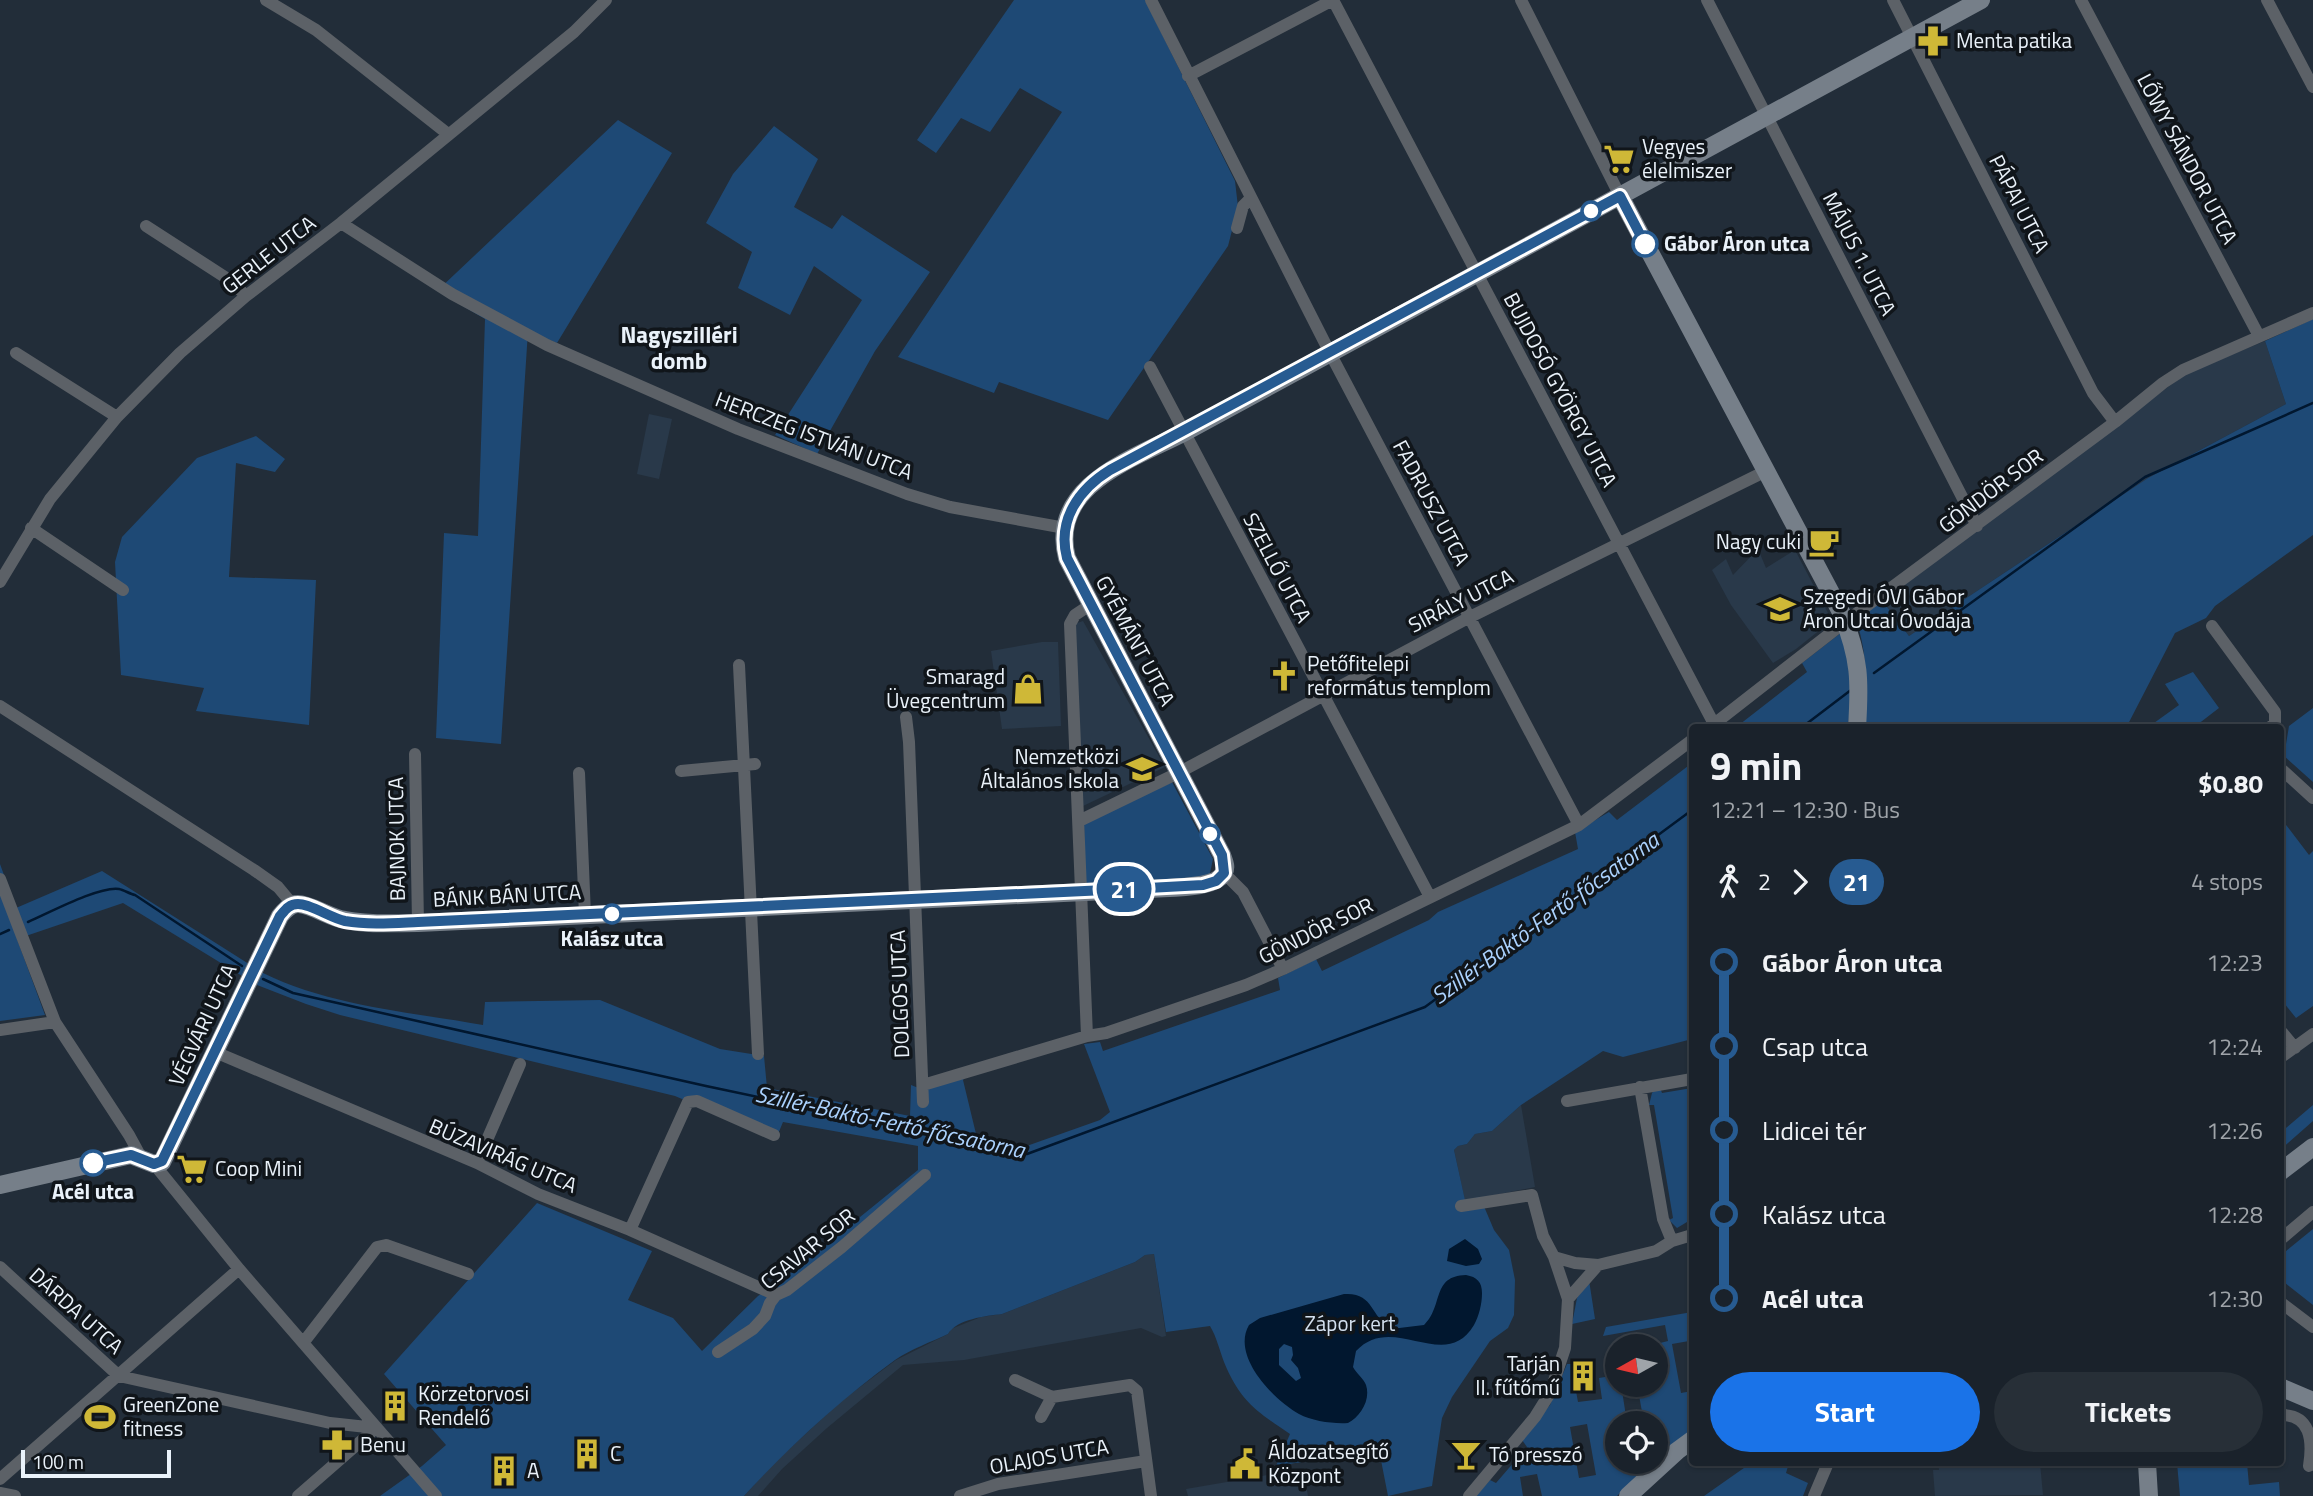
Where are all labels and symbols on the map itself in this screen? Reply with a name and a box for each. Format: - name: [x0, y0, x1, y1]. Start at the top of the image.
- pharmacy icon: Menta patika: [1916, 24, 1950, 58]
- place label: Menta patika: [1956, 24, 2072, 56]
- street label: LŐWY SÁNDOR UTCA: [2129, 68, 2247, 250]
- place label: Vegyes élelmiszer: [1642, 130, 1732, 186]
- supermarket icon: Vegyes élelmiszer: [1602, 142, 1636, 176]
- street label: PÁPAI UTCA: [1981, 149, 2059, 259]
- street label: MÁJUS 1. UTCA: [1815, 186, 1905, 321]
- unlabelled marker: [1581, 201, 1601, 221]
- street label: GERLE UTCA: [214, 207, 323, 301]
- place label: Gábor Áron utca: [1664, 227, 1810, 259]
- marker: Gábor Áron utca: [1632, 231, 1658, 257]
- street label: BUJDOSÓ GYÖRGY UTCA: [1496, 287, 1626, 493]
- district label: Nagyszilléri domb: [620, 317, 738, 378]
- street label: HERCZEG ISTVÁN UTCA: [711, 383, 918, 488]
- street label: FADRUSZ UTCA: [1385, 434, 1479, 572]
- street label: GÖNDÖR SOR: [1931, 440, 2050, 540]
- street label: SZELLŐ UTCA: [1235, 507, 1321, 629]
- place label: Nagy cuki: [1716, 525, 1801, 557]
- cafe icon: Nagy cuki: [1807, 525, 1841, 559]
- street label: SIRÁLY UTCA: [1402, 560, 1519, 640]
- street label: GYÉMÁNT UTCA: [1088, 570, 1184, 712]
- place label: Szegedi ÓVI Gábor Áron Utcai Óvodája: [1803, 580, 1971, 636]
- school or university icon: Szegedi ÓVI Gábor Áron Utcai Óvodája: [1763, 592, 1797, 626]
- place label: Petőfitelepi református templom: [1307, 647, 1491, 703]
- church icon: Petőfitelepi református templom: [1267, 659, 1301, 693]
- place label: Smaragd Üvegcentrum: [886, 660, 1005, 716]
- shop icon: Smaragd Üvegcentrum: [1011, 672, 1045, 706]
- place label: Nemzetközi Általános Iskola: [980, 740, 1119, 796]
- school or university icon: Nemzetközi Általános Iskola: [1125, 752, 1159, 786]
- street label: BAJNOK UTCA: [379, 776, 413, 901]
- water label: Szillér-Baktó-Fertő-főcsatorna: [1423, 822, 1667, 1012]
- unlabelled marker: [1200, 824, 1220, 844]
- line badge: 21: [1092, 866, 1156, 912]
- street label: BÁNK BÁN UTCA: [432, 875, 582, 915]
- street label: GÖNDÖR SOR: [1253, 889, 1378, 972]
- marker: Kalász utca: [602, 904, 622, 924]
- place label: Kalász utca: [561, 922, 664, 954]
- street label: DOLGOS UTCA: [881, 929, 917, 1059]
- street label: VÉGVÁRI UTCA: [160, 958, 245, 1091]
- water label: Szillér-Baktó-Fertő-főcsatorna: [752, 1076, 1029, 1167]
- street label: BÚZAVIRÁG UTCA: [424, 1110, 583, 1201]
- marker: Acél utca: [80, 1150, 106, 1176]
- supermarket icon: Coop Mini: [175, 1152, 209, 1186]
- place label: Coop Mini: [215, 1152, 302, 1184]
- place label: Acél utca: [52, 1175, 134, 1207]
- street label: CSAVAR SOR: [753, 1200, 862, 1297]
- street label: DÁRDA UTCA: [22, 1259, 131, 1362]
- park label: Zápor kert: [1305, 1307, 1396, 1339]
- north arrow: [1605, 1334, 1668, 1396]
- place label: Tarján II. fűtőmű: [1475, 1347, 1560, 1403]
- building icon: Tarján II. fűtőmű: [1566, 1359, 1600, 1393]
- place label: Körzetorvosi Rendelő: [418, 1377, 529, 1433]
- place label: GreenZone fitness: [123, 1388, 219, 1444]
- building icon: Körzetorvosi Rendelő: [378, 1389, 412, 1423]
- sports icon: GreenZone fitness: [83, 1400, 117, 1434]
- pharmacy icon: Benu: [320, 1428, 354, 1462]
- place label: Benu: [360, 1428, 406, 1460]
- street label: OLAJOS UTCA: [987, 1430, 1111, 1482]
- place label: Áldozatsegítő Központ: [1268, 1435, 1389, 1491]
- building icon: C: [570, 1437, 604, 1471]
- place label: C: [610, 1437, 621, 1469]
- bar icon: Tó presszó: [1449, 1438, 1483, 1472]
- place label: Tó presszó: [1489, 1438, 1583, 1470]
- scale bar: [21, 1447, 172, 1479]
- public building icon: Áldozatsegítő Központ: [1228, 1447, 1262, 1481]
- building icon: A: [487, 1454, 521, 1488]
- place label: A: [527, 1454, 540, 1486]

